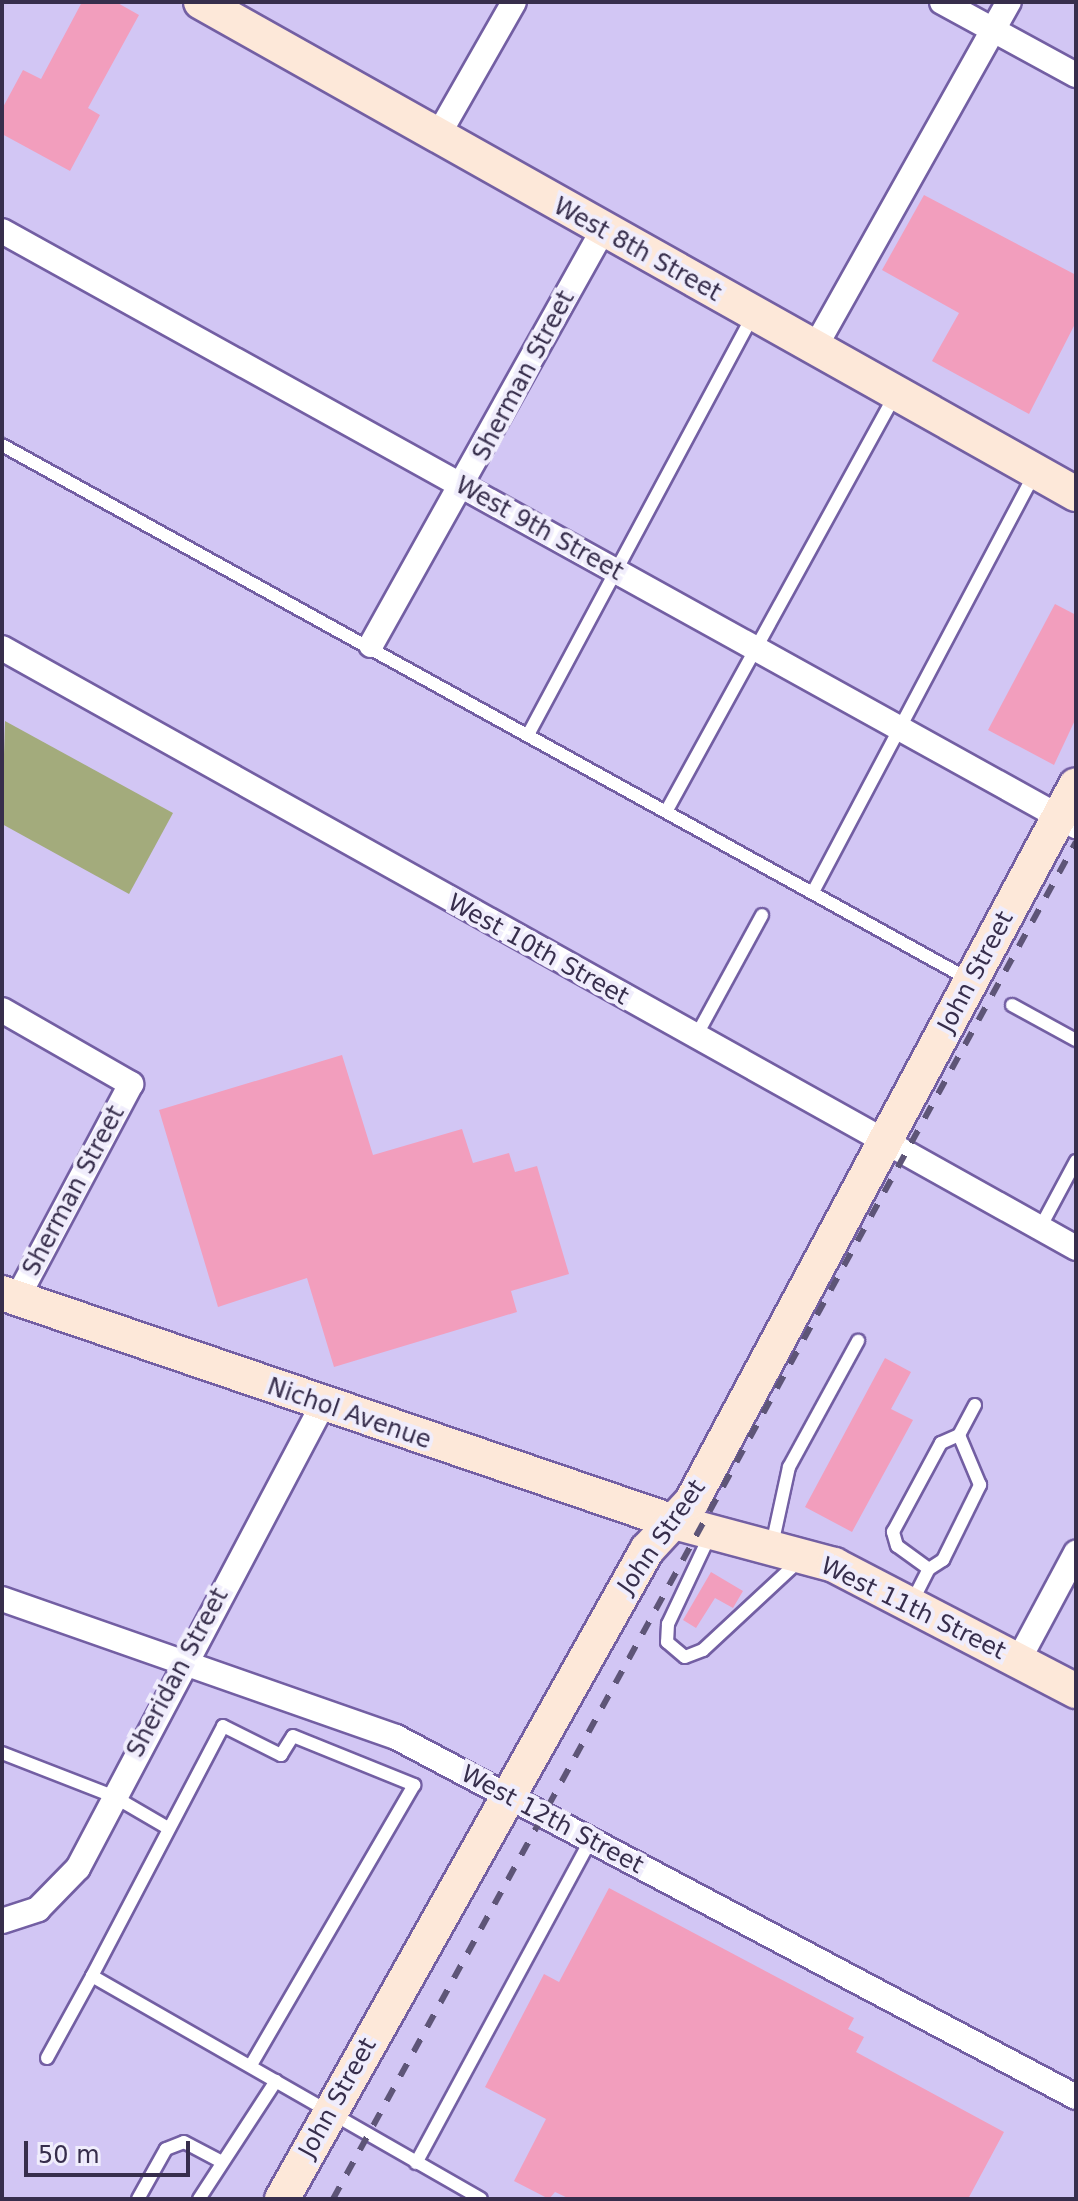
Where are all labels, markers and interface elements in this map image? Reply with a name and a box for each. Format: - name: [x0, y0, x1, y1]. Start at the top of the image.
- street label: West 8th Street: [548, 192, 726, 308]
- street label: Sherman Street: [467, 286, 581, 466]
- street label: West 9th Street: [450, 471, 628, 587]
- street label: West 10th Street: [443, 888, 633, 1012]
- street label: John Street: [932, 907, 1020, 1037]
- street label: Sherman Street: [17, 1101, 131, 1281]
- street label: Nichol Avenue: [263, 1373, 435, 1455]
- street label: John Street: [612, 1474, 712, 1600]
- street label: West 11th Street: [816, 1552, 1010, 1666]
- street label: Sheridan Street: [121, 1583, 235, 1763]
- street label: West 12th Street: [456, 1760, 648, 1880]
- street label: John Street: [293, 2033, 383, 2163]
- scale bar: [28, 2125, 194, 2175]
- text: 50 m: [38, 2141, 100, 2169]

